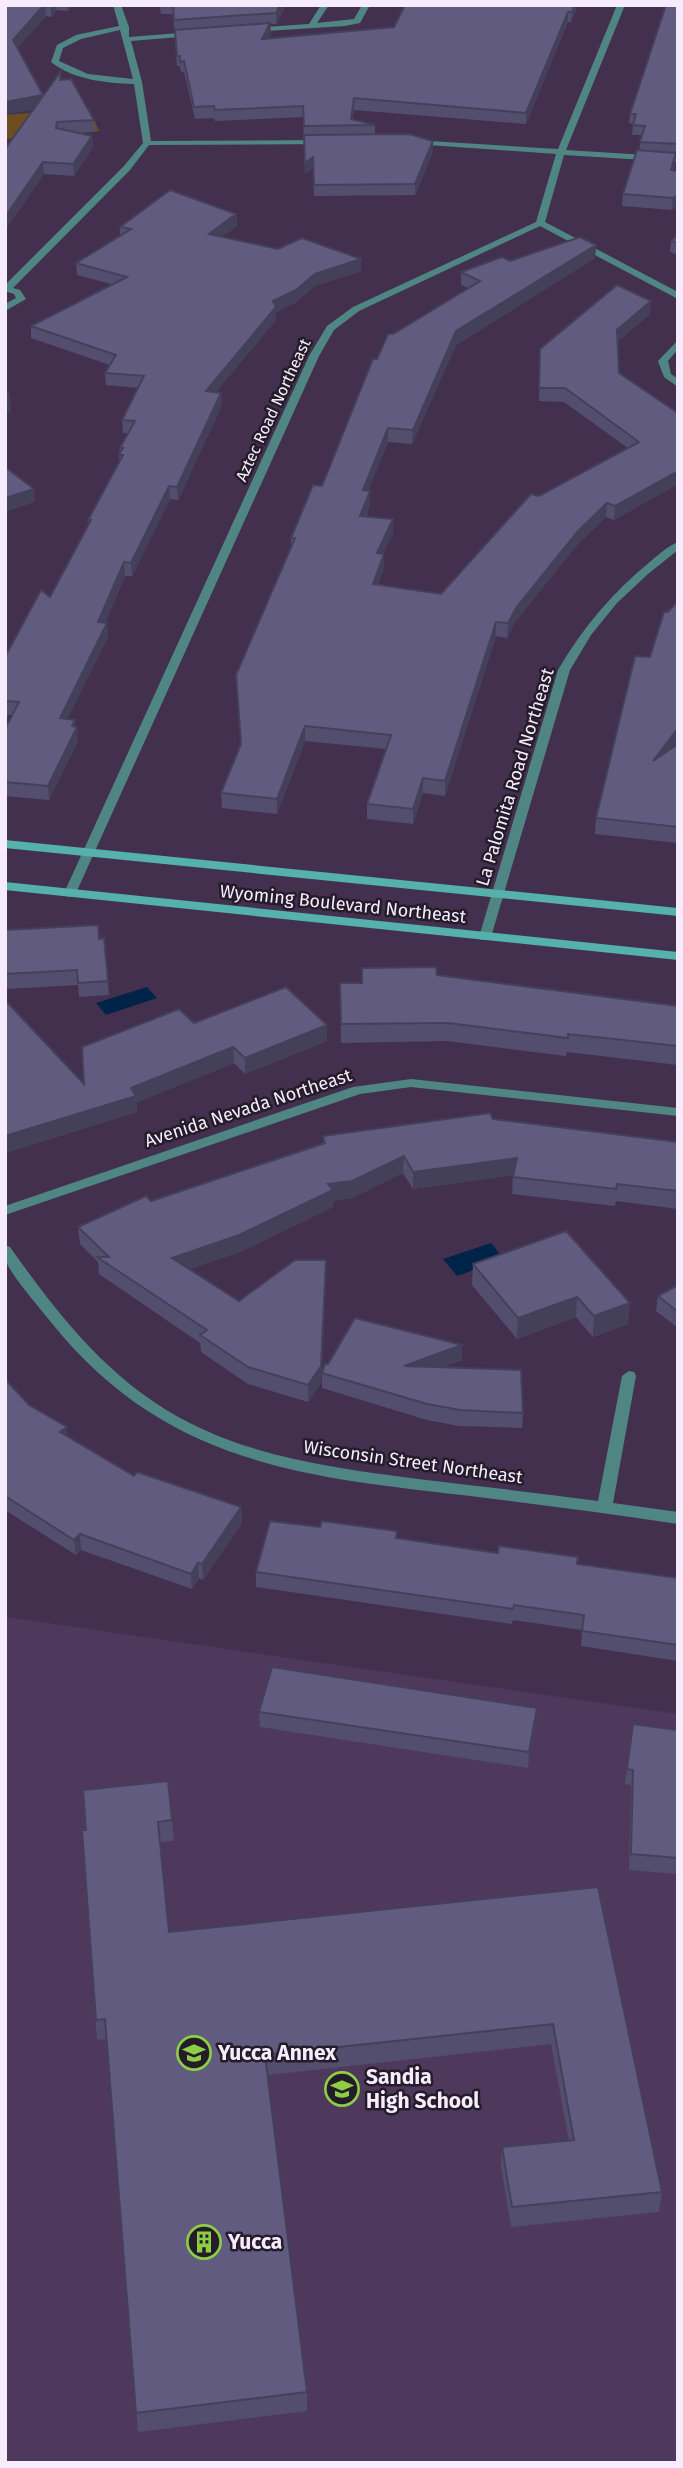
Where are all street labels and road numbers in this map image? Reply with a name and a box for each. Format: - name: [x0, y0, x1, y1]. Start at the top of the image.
- street label: Aztec Road Northeast: [232, 335, 315, 484]
- street label: La Palomita Road Northeast: [471, 665, 559, 889]
- street label: Wyoming Boulevard Northeast: [219, 880, 468, 928]
- street label: Avenida Nevada Northeast: [142, 1064, 355, 1152]
- street label: Wisconsin Street Northeast: [302, 1436, 524, 1488]

